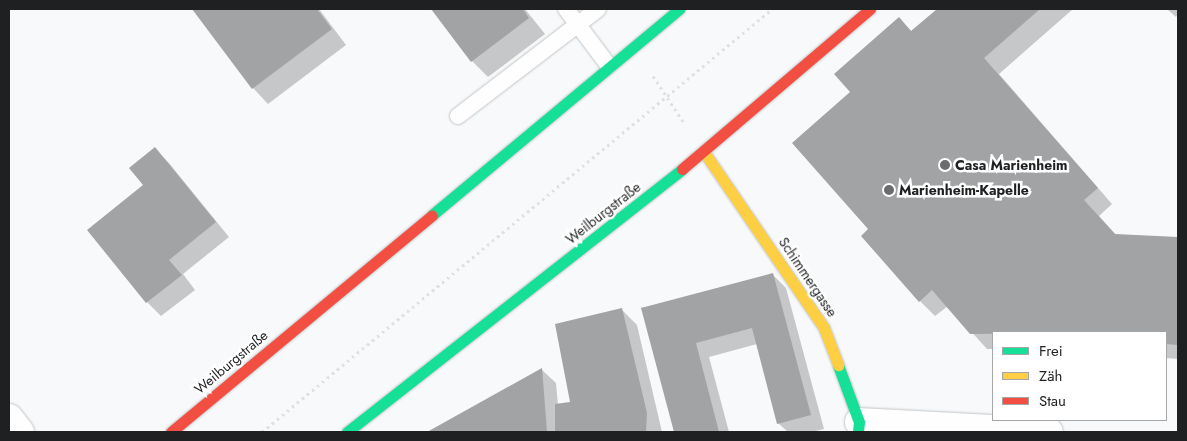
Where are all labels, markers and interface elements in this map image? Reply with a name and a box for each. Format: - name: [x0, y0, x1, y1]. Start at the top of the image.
- place label: Casa Marienheim: [955, 157, 1068, 173]
- marker: Casa Marienheim: [939, 159, 951, 171]
- street label: Weilburgstraße: [562, 179, 644, 247]
- place label: Marienheim-Kapelle: [899, 182, 1029, 198]
- marker: Marienheim-Kapelle: [883, 184, 895, 196]
- street label: Schimmergasse: [775, 234, 841, 320]
- street label: Weilburgstraße: [191, 327, 271, 397]
- legend: [992, 331, 1167, 421]
- text: Frei: [1039, 340, 1063, 362]
- text: Zäh: [1039, 365, 1062, 387]
- text: Stau: [1039, 390, 1066, 412]

